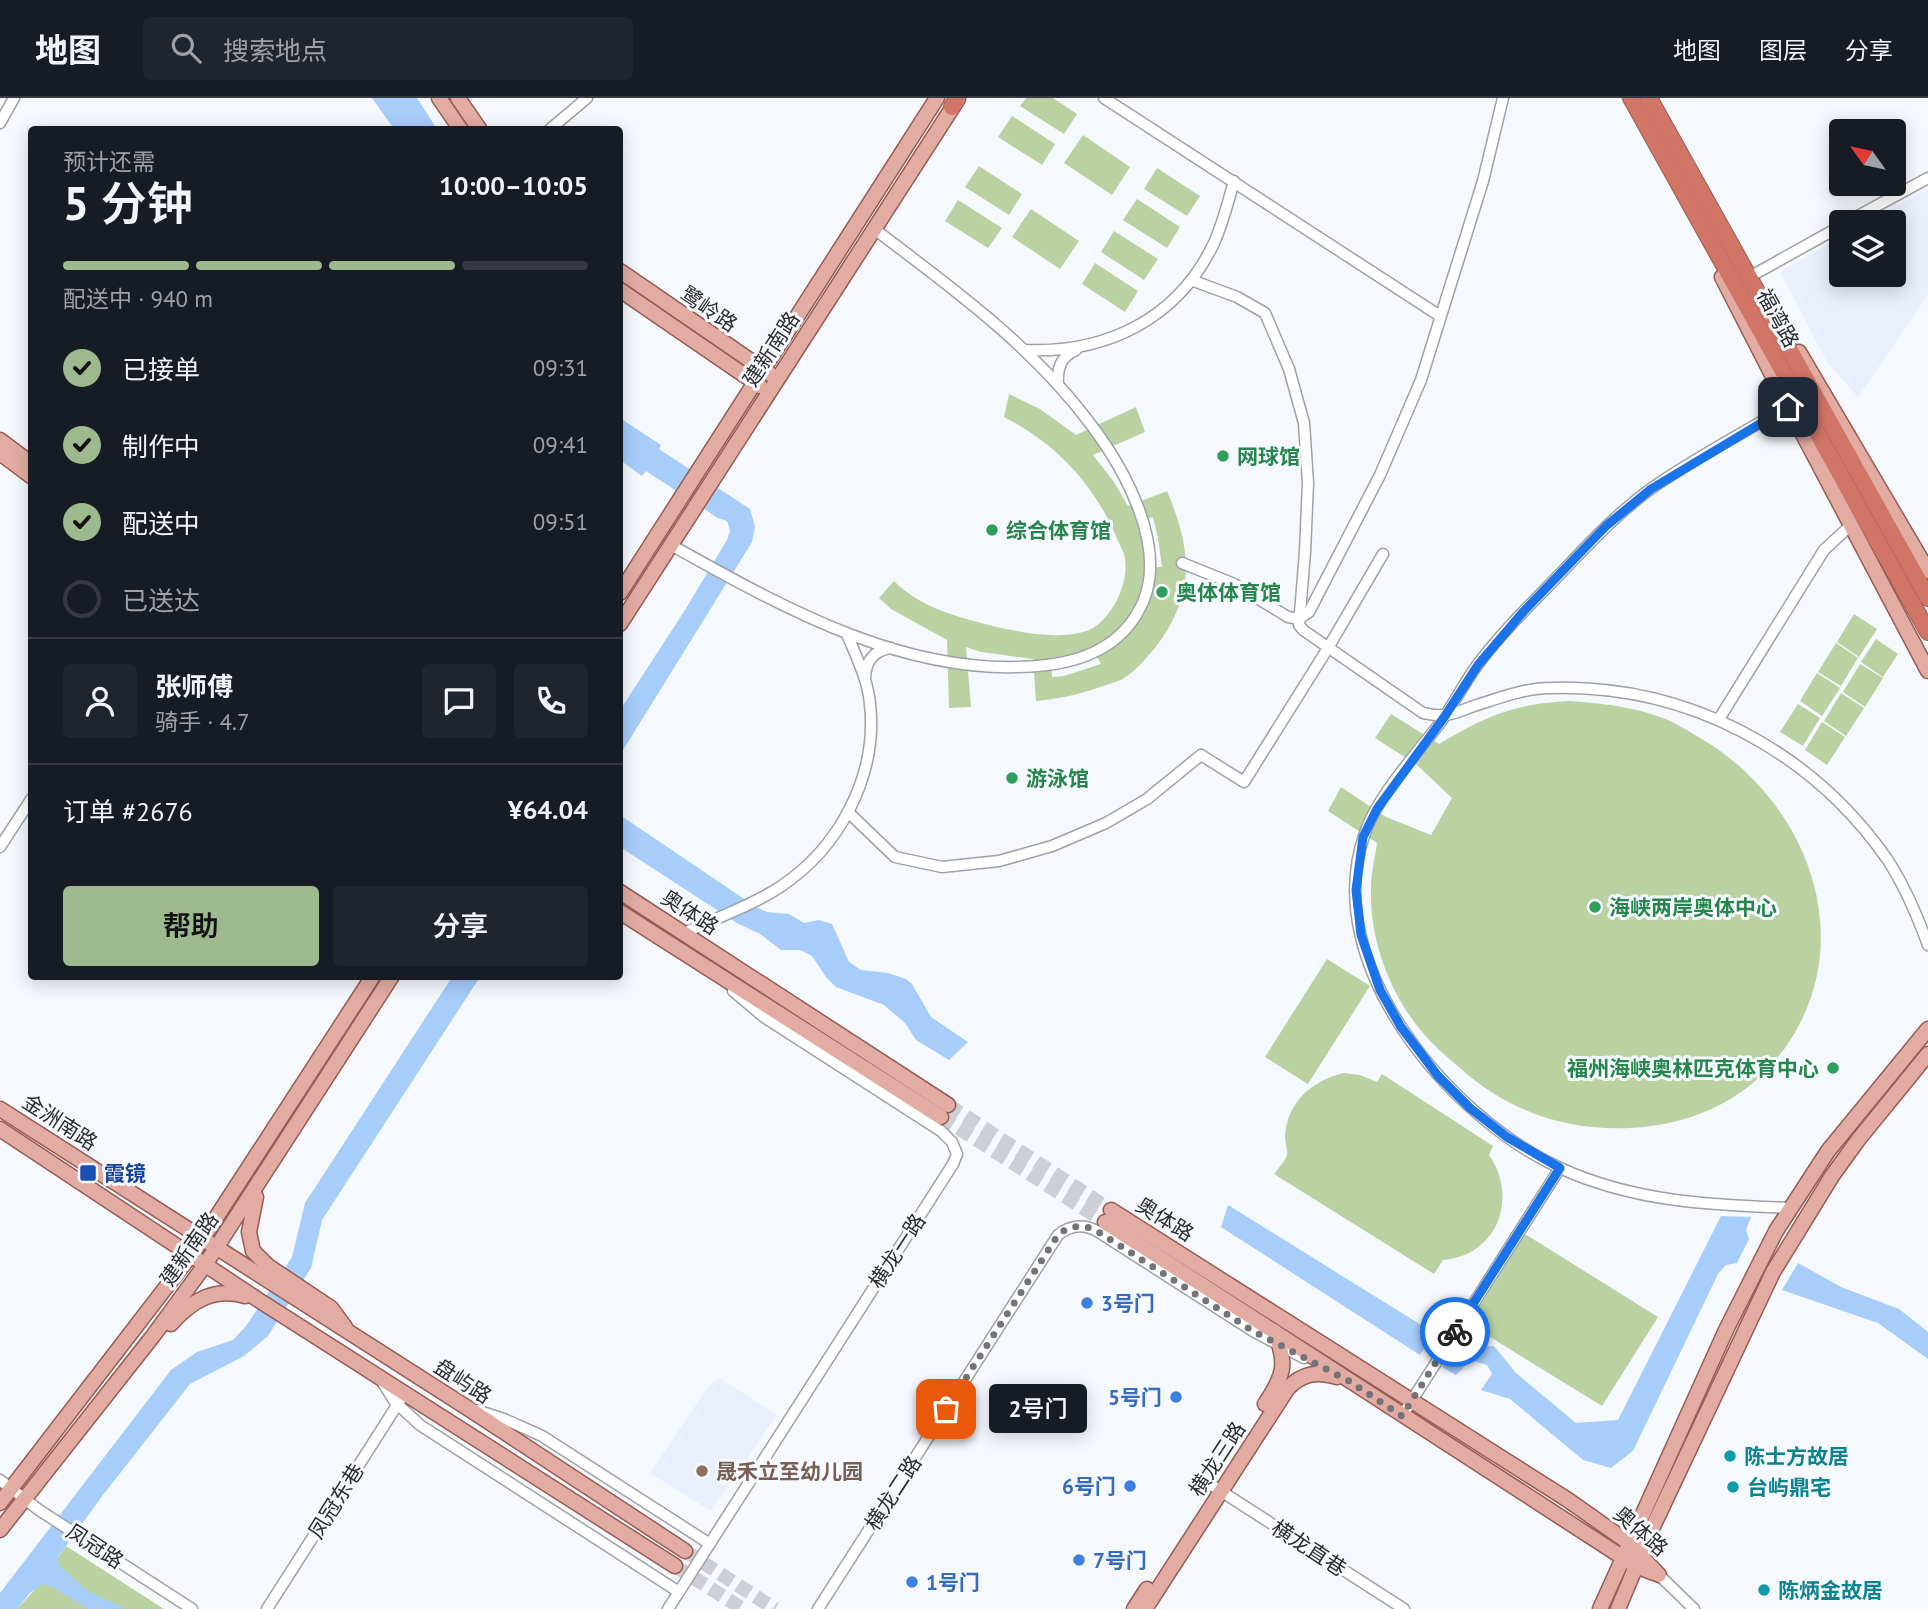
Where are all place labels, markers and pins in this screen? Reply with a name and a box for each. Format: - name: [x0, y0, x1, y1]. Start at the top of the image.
- pin: [1758, 377, 1818, 437]
- place label: 网球馆: [1237, 443, 1300, 470]
- marker: 网球馆: [1215, 448, 1231, 464]
- place label: 综合体育馆: [1006, 517, 1111, 544]
- marker: 综合体育馆: [984, 522, 1000, 538]
- place label: 奥体体育馆: [1176, 579, 1281, 606]
- marker: 奥体体育馆: [1154, 584, 1170, 600]
- place label: 游泳馆: [1026, 765, 1089, 792]
- marker: 游泳馆: [1004, 770, 1020, 786]
- place label: 海峡两岸奥体中心: [1609, 894, 1777, 921]
- marker: 海峡两岸奥体中心: [1587, 899, 1603, 915]
- place label: 福州海峡奥林匹克体育中心: [1567, 1055, 1819, 1082]
- marker: 福州海峡奥林匹克体育中心: [1825, 1060, 1841, 1076]
- place label: 霞镜: [104, 1160, 146, 1187]
- marker: 霞镜: [78, 1163, 98, 1183]
- place label: 3号门: [1101, 1290, 1155, 1317]
- marker: 3号门: [1079, 1295, 1095, 1311]
- pin: [916, 1379, 976, 1439]
- callout: 2号门: [988, 1384, 1086, 1434]
- place label: 5号门: [1108, 1384, 1162, 1411]
- marker: 5号门: [1168, 1389, 1184, 1405]
- place label: 陈士方故居: [1744, 1443, 1849, 1470]
- marker: 陈士方故居: [1722, 1448, 1738, 1464]
- place label: 晟禾立至幼儿园: [716, 1458, 863, 1485]
- marker: 晟禾立至幼儿园: [694, 1463, 710, 1479]
- place label: 6号门: [1062, 1473, 1116, 1500]
- place label: 台屿鼎宅: [1747, 1474, 1831, 1501]
- marker: 6号门: [1122, 1478, 1138, 1494]
- marker: 台屿鼎宅: [1725, 1479, 1741, 1495]
- place label: 7号门: [1093, 1547, 1147, 1574]
- marker: 7号门: [1071, 1552, 1087, 1568]
- place label: 1号门: [926, 1569, 980, 1596]
- marker: 1号门: [904, 1574, 920, 1590]
- place label: 陈炳金故居: [1778, 1577, 1883, 1604]
- marker: 陈炳金故居: [1756, 1582, 1772, 1598]

